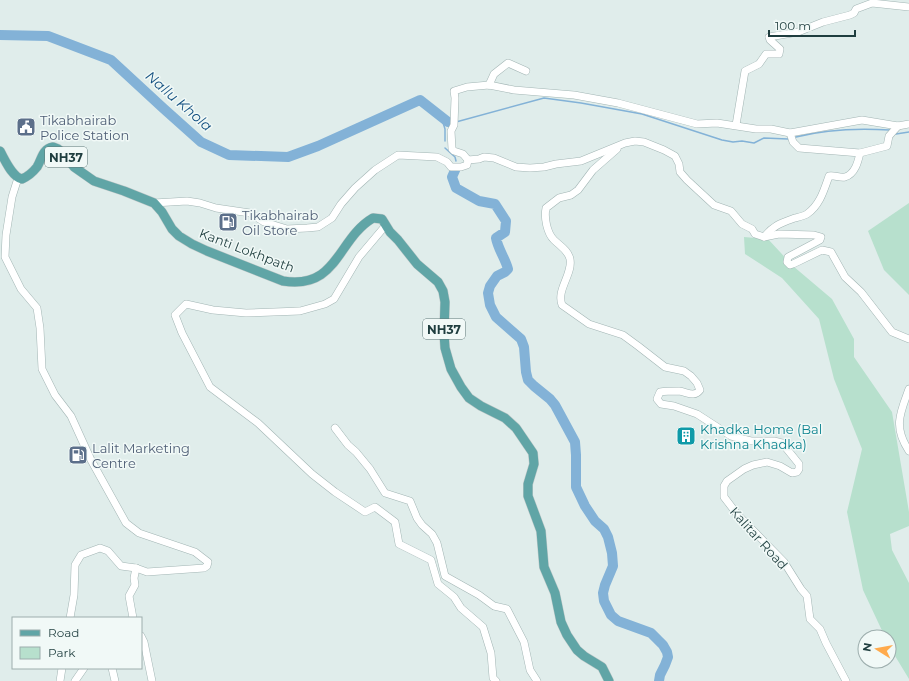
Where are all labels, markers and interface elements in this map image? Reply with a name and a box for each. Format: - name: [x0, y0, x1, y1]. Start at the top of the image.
- scale bar: [769, 12, 855, 38]
- text: 100 m: [775, 18, 811, 33]
- water label: Nallu Khola: [142, 67, 216, 135]
- place label: Tikabhairab Police Station: [40, 112, 129, 143]
- public building icon: Tikabhairab Police Station: [15, 116, 37, 138]
- road number: NH37: [45, 147, 87, 167]
- place label: Tikabhairab Oil Store: [242, 207, 318, 238]
- fuel station icon: Tikabhairab Oil Store: [217, 211, 239, 233]
- street label: Kanti Lokhpath: [197, 225, 297, 275]
- road number: NH37: [423, 319, 465, 339]
- place label: Khadka Home (Bal Krishna Khadka): [700, 421, 822, 452]
- building icon: Khadka Home (Bal Krishna Khadka): [675, 425, 697, 447]
- place label: Lalit Marketing Centre: [92, 440, 190, 471]
- fuel station icon: Lalit Marketing Centre: [67, 444, 89, 466]
- street label: Kalitar Road: [727, 503, 791, 573]
- legend: [12, 617, 142, 669]
- text: Road: [48, 625, 79, 640]
- north arrow: [857, 629, 897, 669]
- text: N: [859, 641, 875, 653]
- text: Park: [48, 645, 76, 660]

